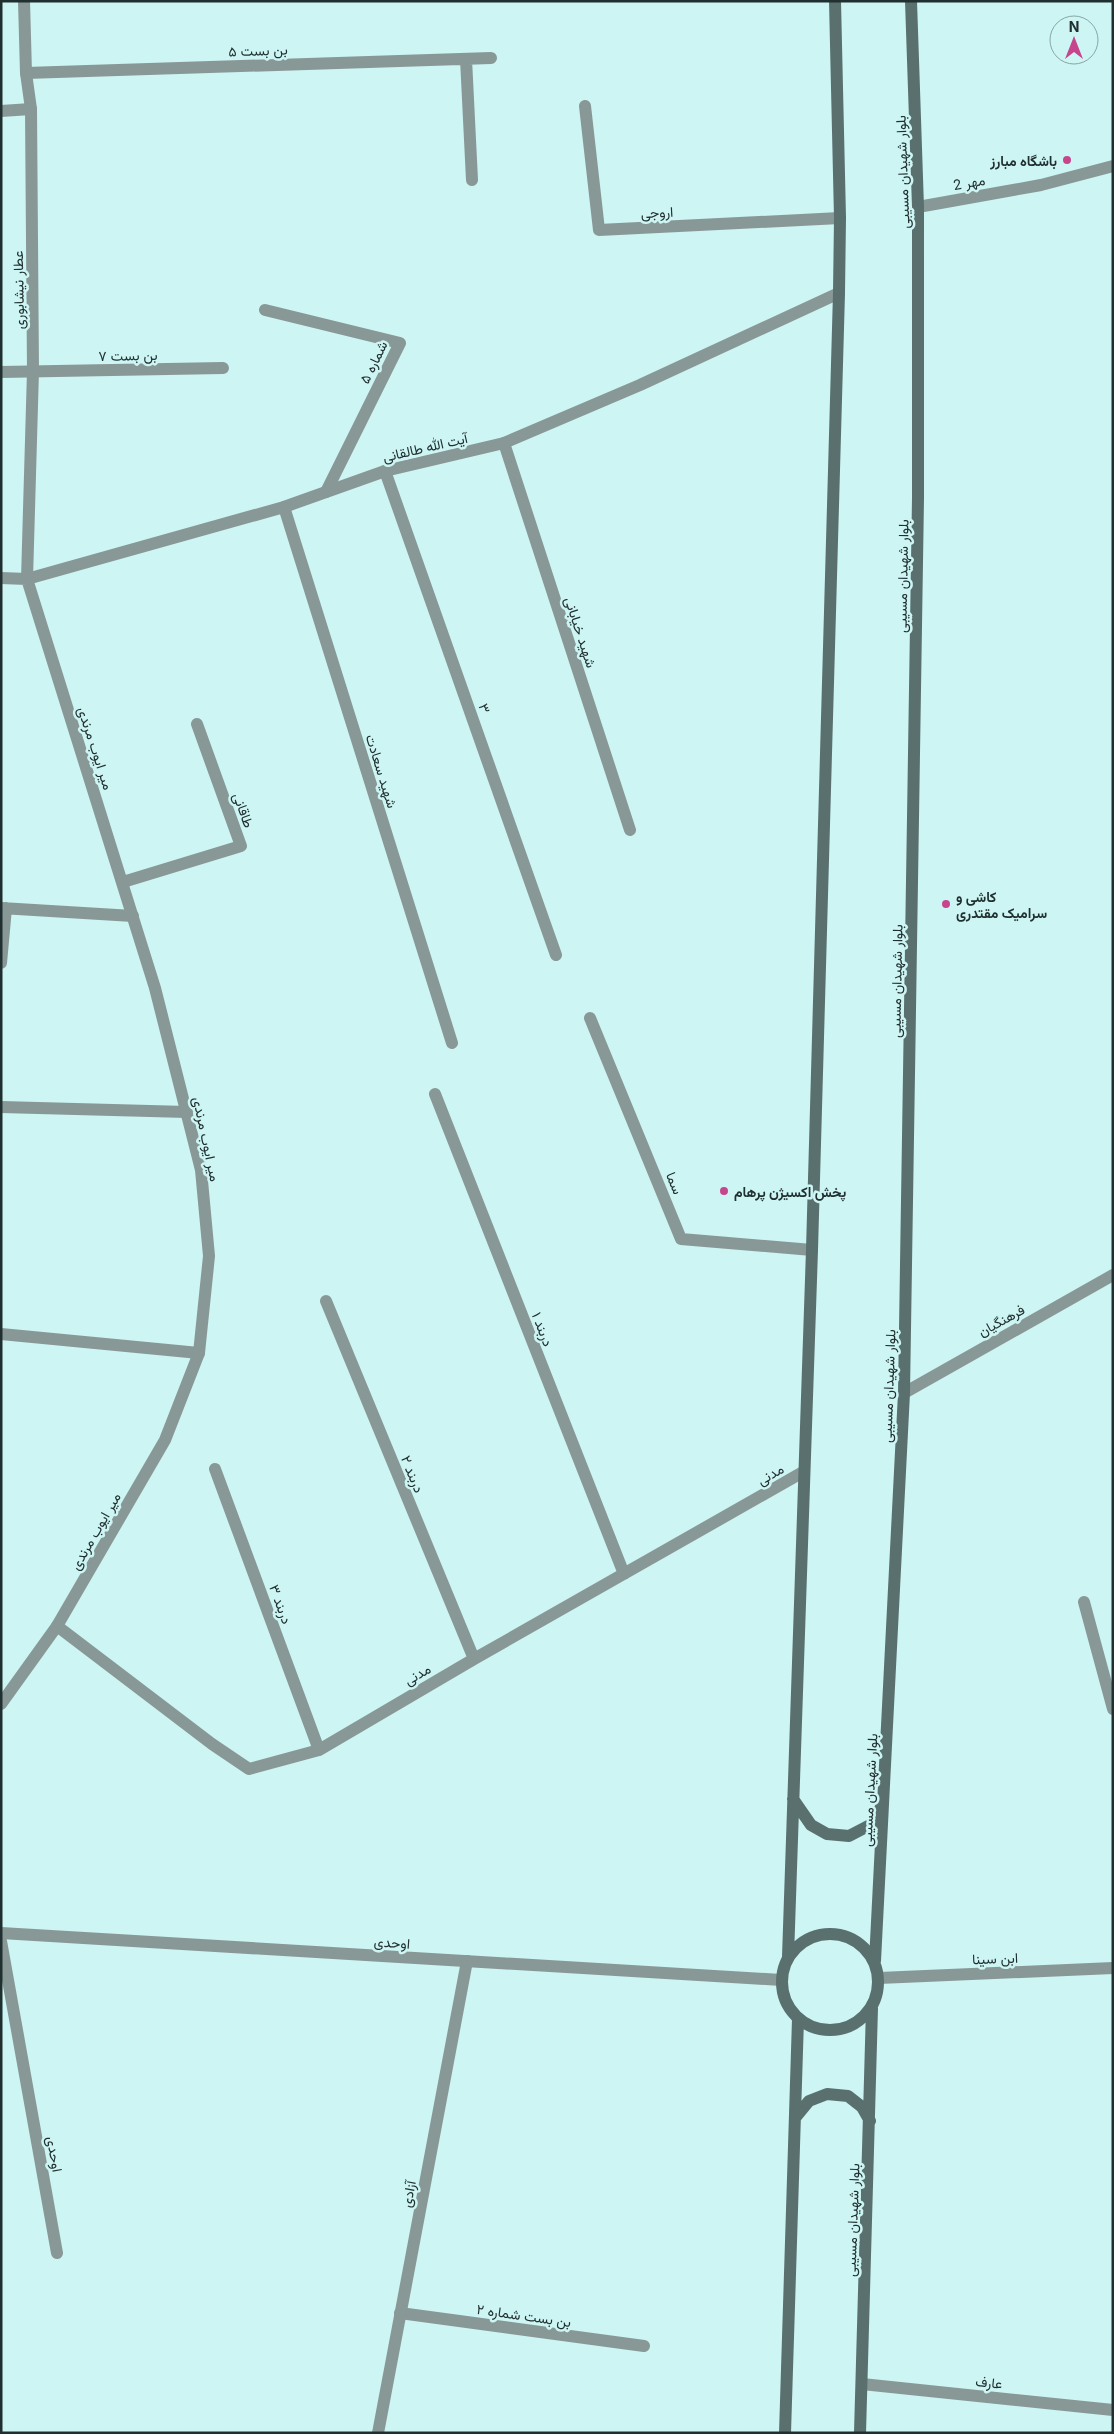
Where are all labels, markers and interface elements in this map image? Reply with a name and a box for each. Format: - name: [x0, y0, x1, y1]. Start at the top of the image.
- north arrow: [1049, 15, 1099, 65]
- text: N: [1069, 18, 1079, 35]
- street label: بن بست ۵: [228, 40, 288, 61]
- street label: بلوار شهیدان مسیبی: [892, 115, 913, 229]
- place label: باشگاه مبارز: [989, 152, 1057, 170]
- marker: باشگاه مبارز: [1061, 154, 1073, 166]
- street label: مهر 2: [952, 171, 987, 194]
- street label: اروجی: [640, 203, 674, 222]
- street label: عطار نیشابوری: [9, 250, 28, 330]
- street label: شماره ۵: [355, 338, 391, 386]
- street label: بن بست ۷: [98, 346, 158, 365]
- street label: آیت الله طالقانی: [381, 429, 471, 466]
- street label: بلوار شهیدان مسیبی: [893, 519, 912, 633]
- street label: شهید خیابانی: [561, 594, 600, 670]
- street label: ۳: [475, 701, 495, 715]
- street label: میر ایوب مرندی: [74, 704, 117, 792]
- street label: شهید سعادت: [362, 732, 401, 810]
- street label: طاقانی: [229, 790, 258, 830]
- place label: کاشی و سرامیک مقتدری: [956, 888, 1047, 922]
- marker: کاشی و سرامیک مقتدری: [940, 898, 952, 910]
- street label: بلوار شهیدان مسیبی: [887, 924, 906, 1038]
- street label: میر ایوب مرندی: [189, 1095, 224, 1183]
- street label: سما: [663, 1169, 687, 1197]
- place label: پخش اکسیژن پرهام: [734, 1183, 846, 1202]
- marker: پخش اکسیژن پرهام: [718, 1185, 730, 1197]
- street label: فرهنگیان: [975, 1300, 1028, 1341]
- street label: دربند ۱: [528, 1309, 557, 1349]
- street label: بلوار شهیدان مسیبی: [878, 1329, 899, 1443]
- street label: دربند ۲: [397, 1453, 428, 1496]
- street label: مدنی: [754, 1460, 787, 1489]
- street label: میر ایوب مرندی: [66, 1489, 125, 1573]
- street label: دربند ۳: [265, 1582, 296, 1627]
- street label: مدنی: [401, 1660, 434, 1689]
- street label: بلوار شهیدان مسیبی: [858, 1733, 881, 1847]
- street label: اوحدی: [373, 1932, 411, 1953]
- street label: ابن سینا: [972, 1949, 1018, 1968]
- street label: اوحدی: [43, 2135, 67, 2173]
- street label: بلوار شهیدان مسیبی: [842, 2163, 863, 2277]
- street label: آزادی: [397, 2177, 420, 2209]
- street label: بن بست شماره ۲: [476, 2300, 572, 2331]
- street label: عارف: [975, 2372, 1003, 2393]

